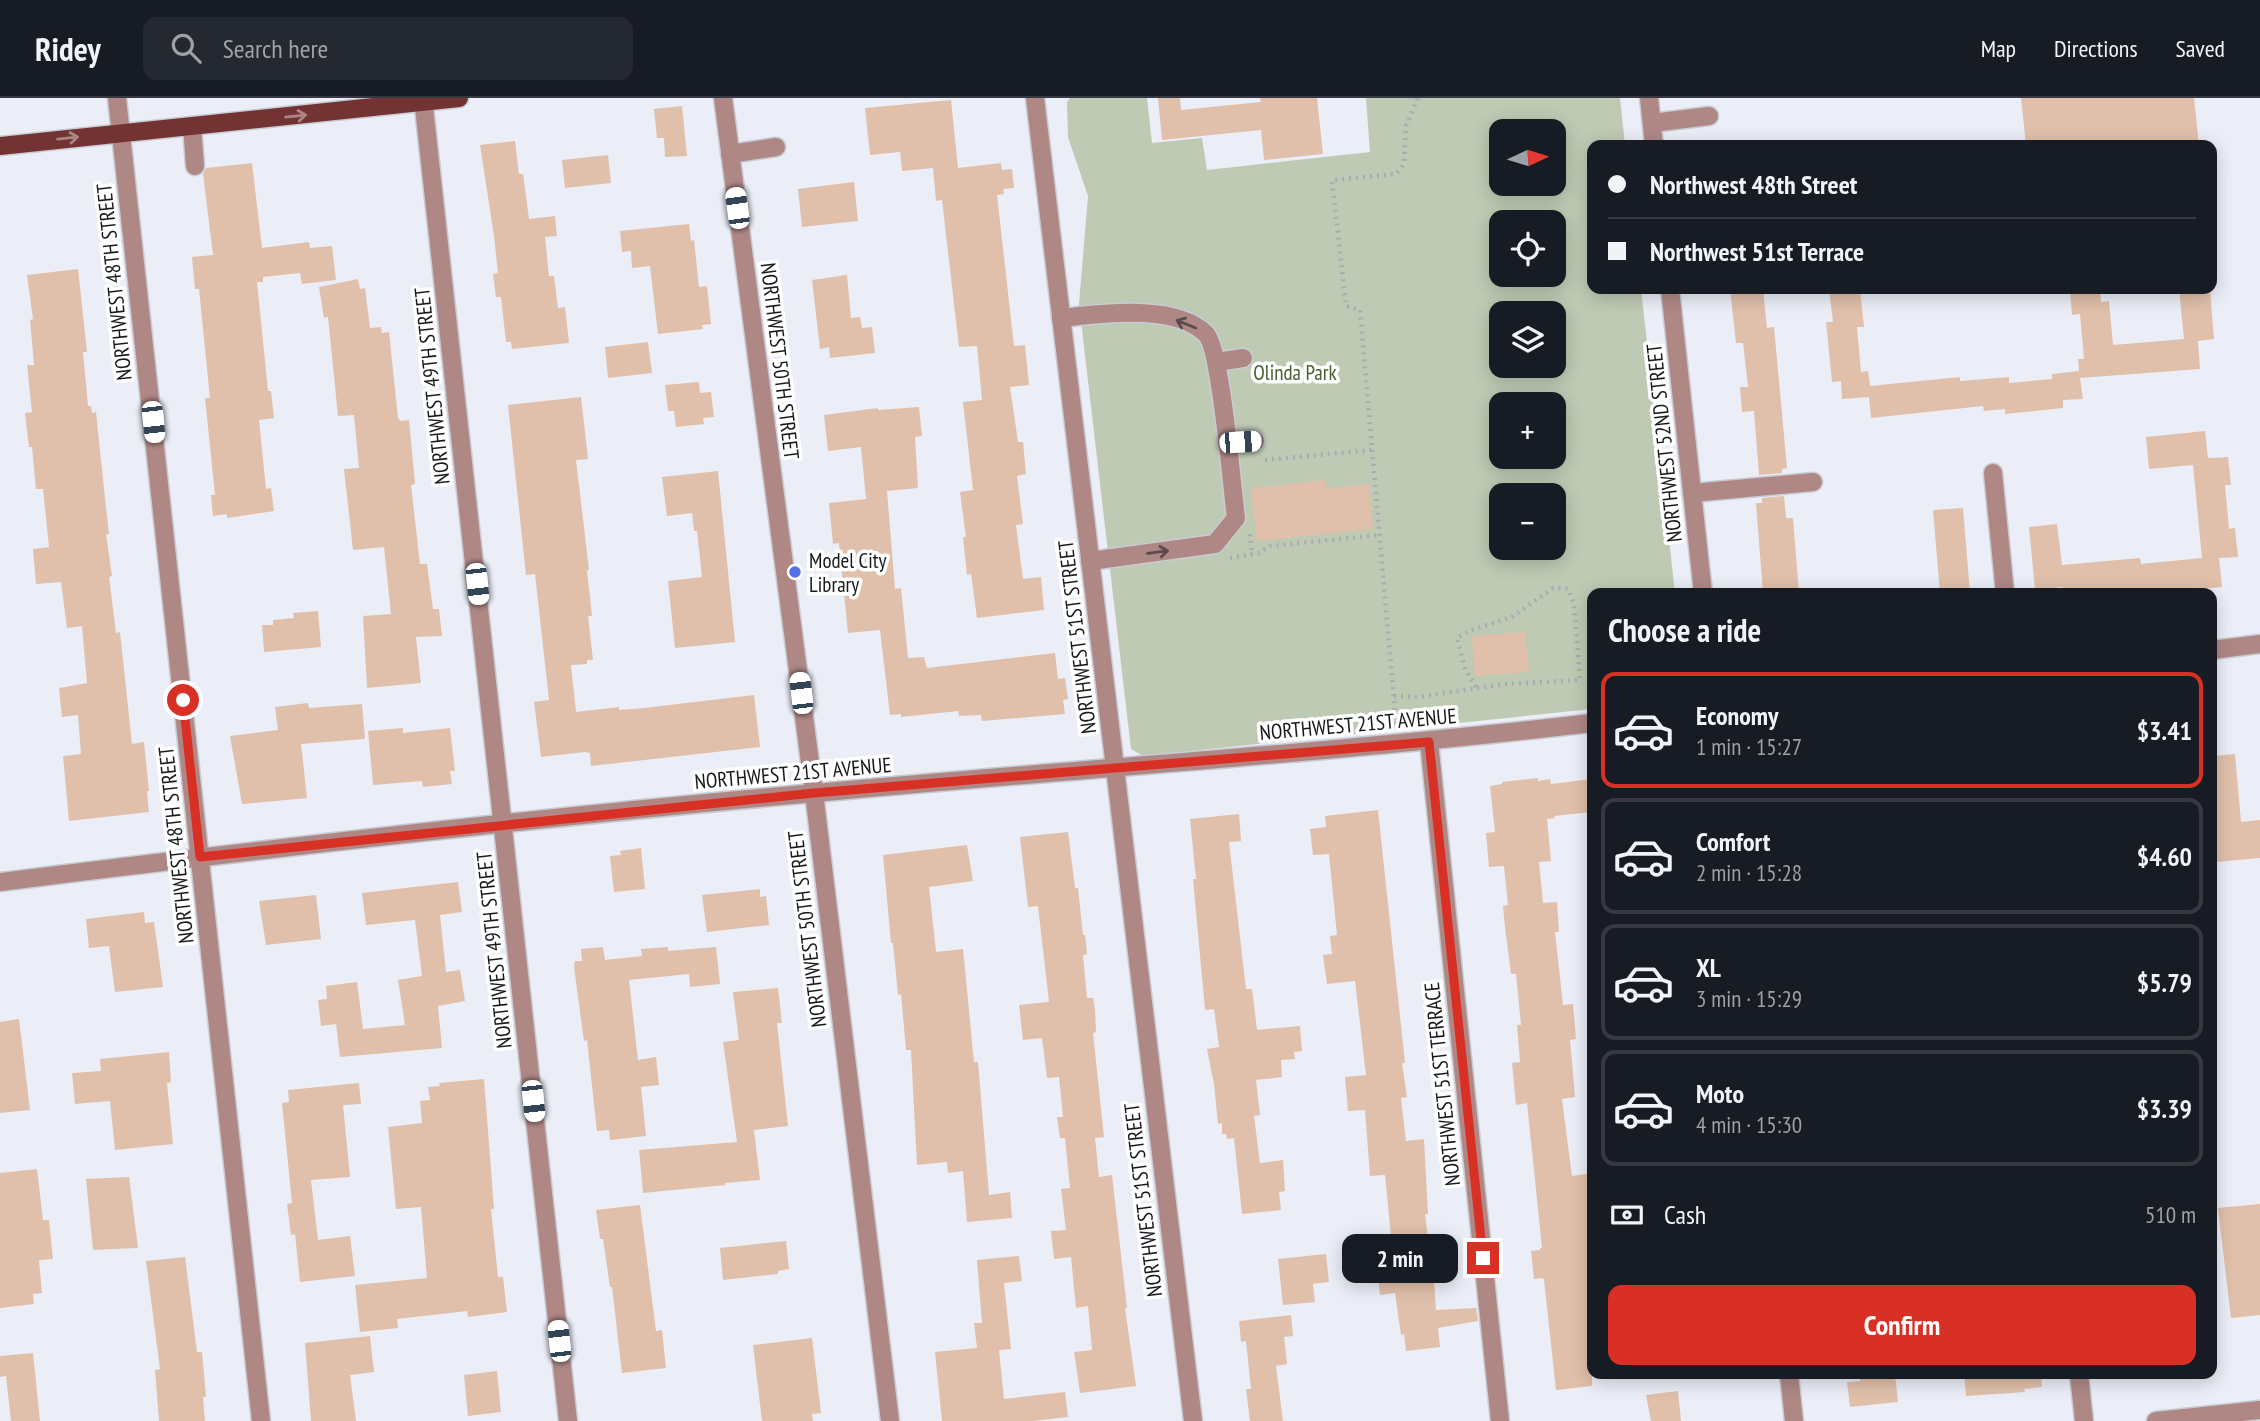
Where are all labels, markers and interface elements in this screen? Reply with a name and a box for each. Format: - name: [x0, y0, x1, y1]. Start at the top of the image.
- search box: [143, 17, 633, 80]
- text: Ridey: [35, 27, 101, 70]
- icon: search: [167, 29, 205, 67]
- text: Search here: [223, 32, 328, 65]
- text: Map: [1981, 33, 2016, 64]
- text: Directions: [2054, 33, 2138, 64]
- text: Saved: [2176, 33, 2225, 64]
- one-way arrow: [284, 109, 307, 122]
- north arrow: [1489, 119, 1566, 196]
- map controls: [1489, 119, 1566, 560]
- one-way arrow: [56, 132, 79, 145]
- text: Northwest 48th Street: [1650, 168, 1857, 201]
- street label: NORTHWEST 48TH STREET: [90, 182, 138, 382]
- car: [724, 186, 751, 230]
- button: locate: [1489, 210, 1566, 287]
- text: Northwest 51st Terrace: [1650, 235, 1864, 268]
- street label: NORTHWEST 50TH STREET: [755, 261, 806, 461]
- street label: NORTHWEST 49TH STREET: [408, 286, 456, 486]
- button: layers: [1489, 301, 1566, 378]
- one-way arrow: [1176, 316, 1197, 329]
- street label: NORTHWEST 52ND STREET: [1640, 342, 1688, 544]
- park label: Olinda Park: [1253, 359, 1337, 386]
- button: +: [1489, 392, 1566, 469]
- car: [141, 400, 166, 444]
- car: [1219, 430, 1262, 454]
- button: −: [1489, 483, 1566, 560]
- street label: NORTHWEST 51ST STREET: [1052, 538, 1102, 735]
- one-way arrow: [1146, 546, 1169, 559]
- place label: Model City Library: [809, 547, 886, 598]
- car: [465, 562, 490, 606]
- marker: Model City Library: [787, 564, 803, 580]
- text: Choose a ride: [1608, 609, 1761, 651]
- car: [789, 671, 814, 715]
- route start: [167, 684, 199, 716]
- icon: car: [1612, 699, 1675, 762]
- text: Economy: [1696, 699, 1778, 732]
- street label: NORTHWEST 21ST AVENUE: [1258, 702, 1458, 746]
- text: $3.41: [2137, 714, 2192, 747]
- text: 1 min · 15:27: [1696, 732, 1802, 761]
- street label: NORTHWEST 48TH STREET: [152, 745, 200, 945]
- street label: NORTHWEST 21ST AVENUE: [693, 751, 893, 795]
- icon: car: [1612, 825, 1675, 888]
- text: Comfort: [1696, 825, 1770, 858]
- street label: NORTHWEST 50TH STREET: [781, 829, 832, 1029]
- text: $4.60: [2137, 840, 2192, 873]
- street label: NORTHWEST 49TH STREET: [470, 850, 518, 1050]
- text: 2 min · 15:28: [1696, 858, 1802, 887]
- icon: car: [1612, 951, 1675, 1014]
- text: XL: [1696, 951, 1721, 984]
- text: $5.79: [2137, 966, 2192, 999]
- street label: NORTHWEST 51ST TERRACE: [1418, 981, 1466, 1187]
- text: 3 min · 15:29: [1696, 984, 1802, 1013]
- icon: car: [1612, 1077, 1675, 1140]
- text: Moto: [1696, 1077, 1744, 1110]
- car: [521, 1079, 546, 1123]
- text: $3.39: [2137, 1092, 2192, 1125]
- street label: NORTHWEST 51ST STREET: [1118, 1101, 1168, 1298]
- text: 4 min · 15:30: [1696, 1110, 1802, 1139]
- icon: cash: [1608, 1196, 1646, 1234]
- text: Cash: [1664, 1198, 1706, 1231]
- text: 510 m: [2145, 1200, 2196, 1229]
- callout: 2 min: [1343, 1234, 1458, 1282]
- route end: [1467, 1242, 1499, 1274]
- text: 2 min: [1377, 1244, 1423, 1273]
- button: Confirm: [1608, 1285, 2196, 1365]
- car: [547, 1319, 572, 1363]

